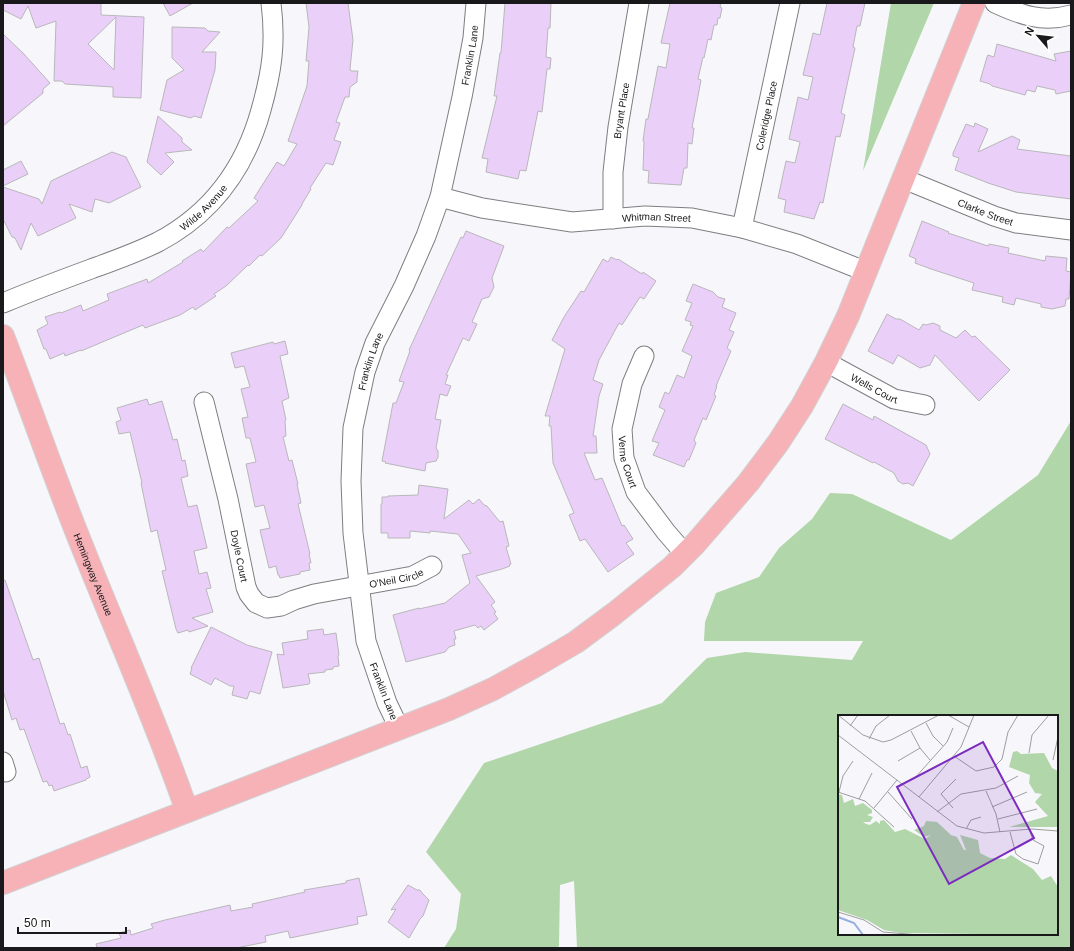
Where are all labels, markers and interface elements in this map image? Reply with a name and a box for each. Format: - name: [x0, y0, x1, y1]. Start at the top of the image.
- north arrow: [1018, 16, 1058, 56]
- street label: Franklin Lane: [459, 24, 480, 86]
- text: N: [1022, 25, 1036, 38]
- street label: Coleridge Place: [754, 80, 779, 151]
- street label: Bryant Place: [612, 81, 632, 139]
- street label: Wilde Avenue: [178, 182, 230, 233]
- street label: Clarke Street: [956, 197, 1015, 228]
- street label: Whitman Street: [621, 211, 691, 224]
- street label: Franklin Lane: [356, 330, 386, 391]
- street label: Wells Court: [849, 372, 898, 406]
- street label: Verne Court: [616, 435, 639, 490]
- street label: Doyle Court: [228, 529, 250, 583]
- street label: Hemingway Avenue: [71, 532, 115, 618]
- street label: O'Neil Circle: [368, 566, 426, 590]
- street label: Franklin Lane: [368, 661, 400, 722]
- inset map: [838, 715, 1058, 935]
- scale bar: [18, 909, 126, 935]
- text: 50 m: [24, 916, 51, 930]

